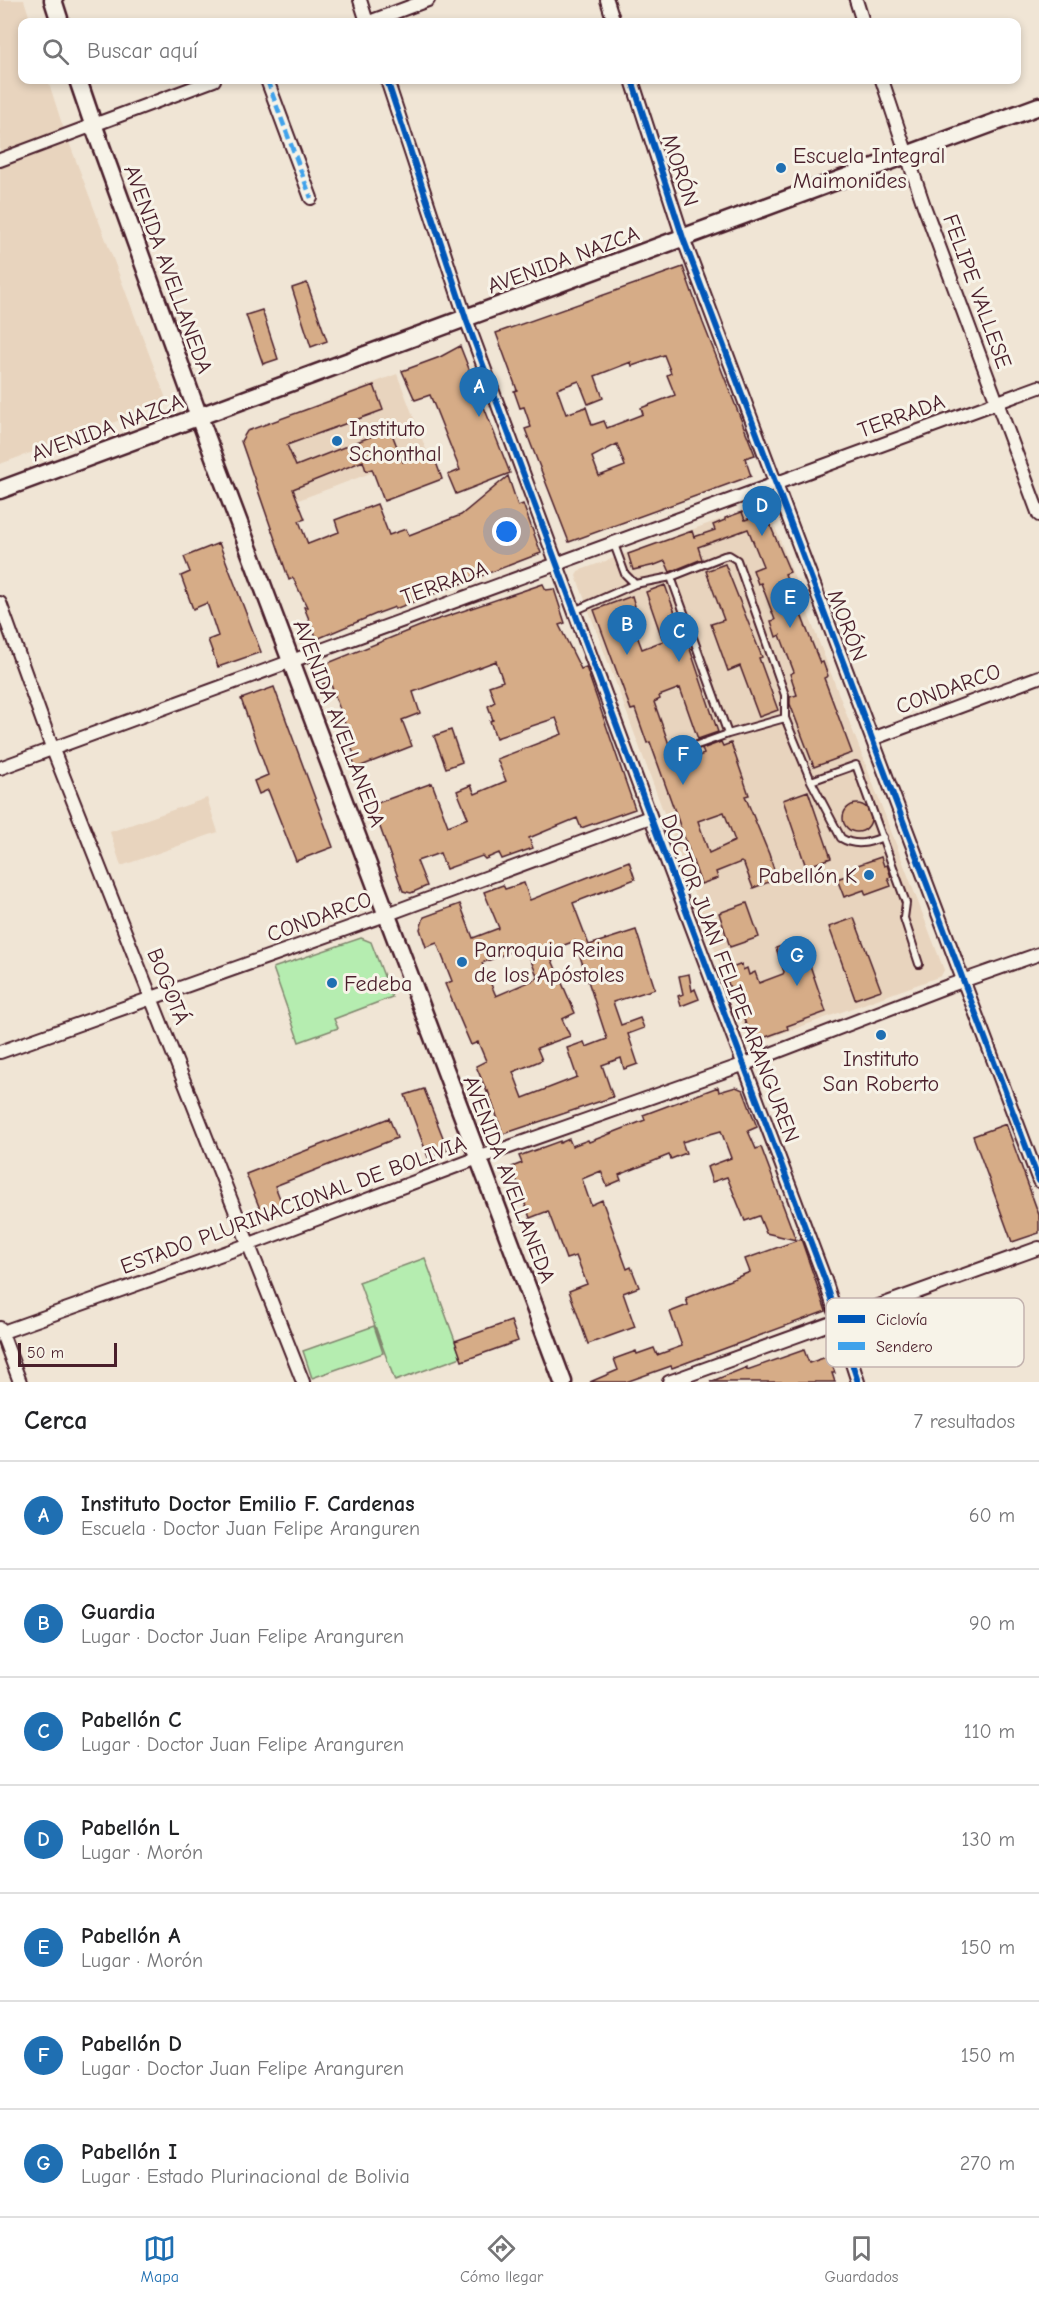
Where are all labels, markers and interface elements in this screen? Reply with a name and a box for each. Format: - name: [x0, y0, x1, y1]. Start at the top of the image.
- search box: [18, 18, 1021, 84]
- icon: search: [39, 35, 72, 68]
- text: Buscar aquí: [87, 38, 198, 64]
- street label: MORÓN: [656, 131, 704, 210]
- place label: Escuela Integral Maimonides: [793, 143, 945, 194]
- marker: Escuela Integral Maimonides: [774, 161, 788, 175]
- street label: AVENIDA AVELLANEDA: [118, 162, 218, 377]
- street label: FELIPE VALLESE: [937, 211, 1017, 372]
- street label: AVENIDA NAZCA: [484, 220, 643, 299]
- pin: A: [460, 368, 498, 417]
- street label: AVENIDA NAZCA: [28, 388, 187, 467]
- street label: TERRADA: [854, 388, 948, 444]
- place label: Instituto Schonthal: [349, 416, 442, 467]
- marker: Instituto Schonthal: [330, 434, 344, 448]
- pin: D: [742, 486, 782, 536]
- your location: [492, 517, 521, 546]
- street label: TERRADA: [397, 555, 491, 611]
- pin: E: [770, 578, 810, 628]
- street label: MORÓN: [822, 586, 873, 665]
- pin: B: [608, 606, 646, 655]
- pin: C: [660, 612, 698, 662]
- street label: AVENIDA AVELLANEDA: [288, 616, 391, 831]
- street label: CONDARCO: [892, 658, 1004, 720]
- pin: F: [664, 736, 702, 785]
- street label: DOCTOR JUAN FELIPE ARANGUREN: [656, 810, 806, 1146]
- place label: Pabellón K: [758, 863, 857, 889]
- marker: Pabellón K: [862, 868, 876, 882]
- street label: CONDARCO: [263, 886, 375, 948]
- pin: G: [778, 936, 816, 986]
- place label: Parroquia Reina de los Apóstoles: [474, 937, 624, 988]
- street label: BOGOTÁ: [141, 945, 195, 1028]
- marker: Parroquia Reina de los Apóstoles: [455, 955, 469, 969]
- place label: Fedeba: [344, 971, 412, 997]
- marker: Fedeba: [325, 976, 339, 990]
- marker: Instituto San Roberto: [874, 1028, 888, 1042]
- place label: Instituto San Roberto: [823, 1046, 939, 1097]
- street label: AVENIDA AVELLANEDA: [458, 1072, 561, 1287]
- street label: ESTADO PLURINACIONAL DE BOLIVIA: [117, 1130, 470, 1280]
- legend: [826, 1298, 1024, 1367]
- text: Ciclovía: [876, 1311, 928, 1329]
- text: Sendero: [876, 1338, 933, 1356]
- scale bar: [18, 1340, 117, 1368]
- text: 50 m: [27, 1344, 64, 1362]
- text: Cerca: [24, 1406, 88, 1436]
- text: 7 resultados: [914, 1410, 1015, 1433]
- text: Instituto Doctor Emilio F. Cardenas: [81, 1491, 415, 1517]
- text: A: [38, 1504, 49, 1527]
- text: 60 m: [969, 1504, 1015, 1527]
- text: Escuela · Doctor Juan Felipe Aranguren: [81, 1517, 420, 1540]
- text: Guardia: [81, 1599, 155, 1625]
- text: B: [37, 1612, 50, 1635]
- text: 90 m: [969, 1612, 1015, 1635]
- text: Lugar · Doctor Juan Felipe Aranguren: [81, 1625, 404, 1648]
- text: Pabellón C: [81, 1707, 181, 1733]
- text: C: [37, 1720, 50, 1743]
- text: 110 m: [964, 1720, 1015, 1743]
- text: Lugar · Doctor Juan Felipe Aranguren: [81, 1733, 404, 1756]
- text: Pabellón L: [81, 1815, 180, 1841]
- text: D: [37, 1828, 50, 1851]
- text: 130 m: [962, 1828, 1015, 1851]
- text: Lugar · Morón: [81, 1841, 203, 1864]
- text: Pabellón A: [81, 1923, 180, 1949]
- text: E: [38, 1936, 49, 1959]
- text: 150 m: [961, 1936, 1015, 1959]
- text: Lugar · Morón: [81, 1949, 203, 1972]
- text: Pabellón D: [81, 2031, 182, 2057]
- text: F: [38, 2044, 49, 2067]
- text: 150 m: [961, 2044, 1015, 2067]
- text: Lugar · Doctor Juan Felipe Aranguren: [81, 2057, 404, 2080]
- text: Pabellón I: [81, 2139, 177, 2165]
- text: G: [36, 2152, 51, 2175]
- text: 270 m: [960, 2152, 1015, 2175]
- text: Lugar · Estado Plurinacional de Bolivia: [81, 2165, 410, 2188]
- tab: Mapa: [141, 2232, 179, 2286]
- tab: Cómo llegar: [460, 2232, 543, 2286]
- tab: Guardados: [824, 2232, 898, 2286]

